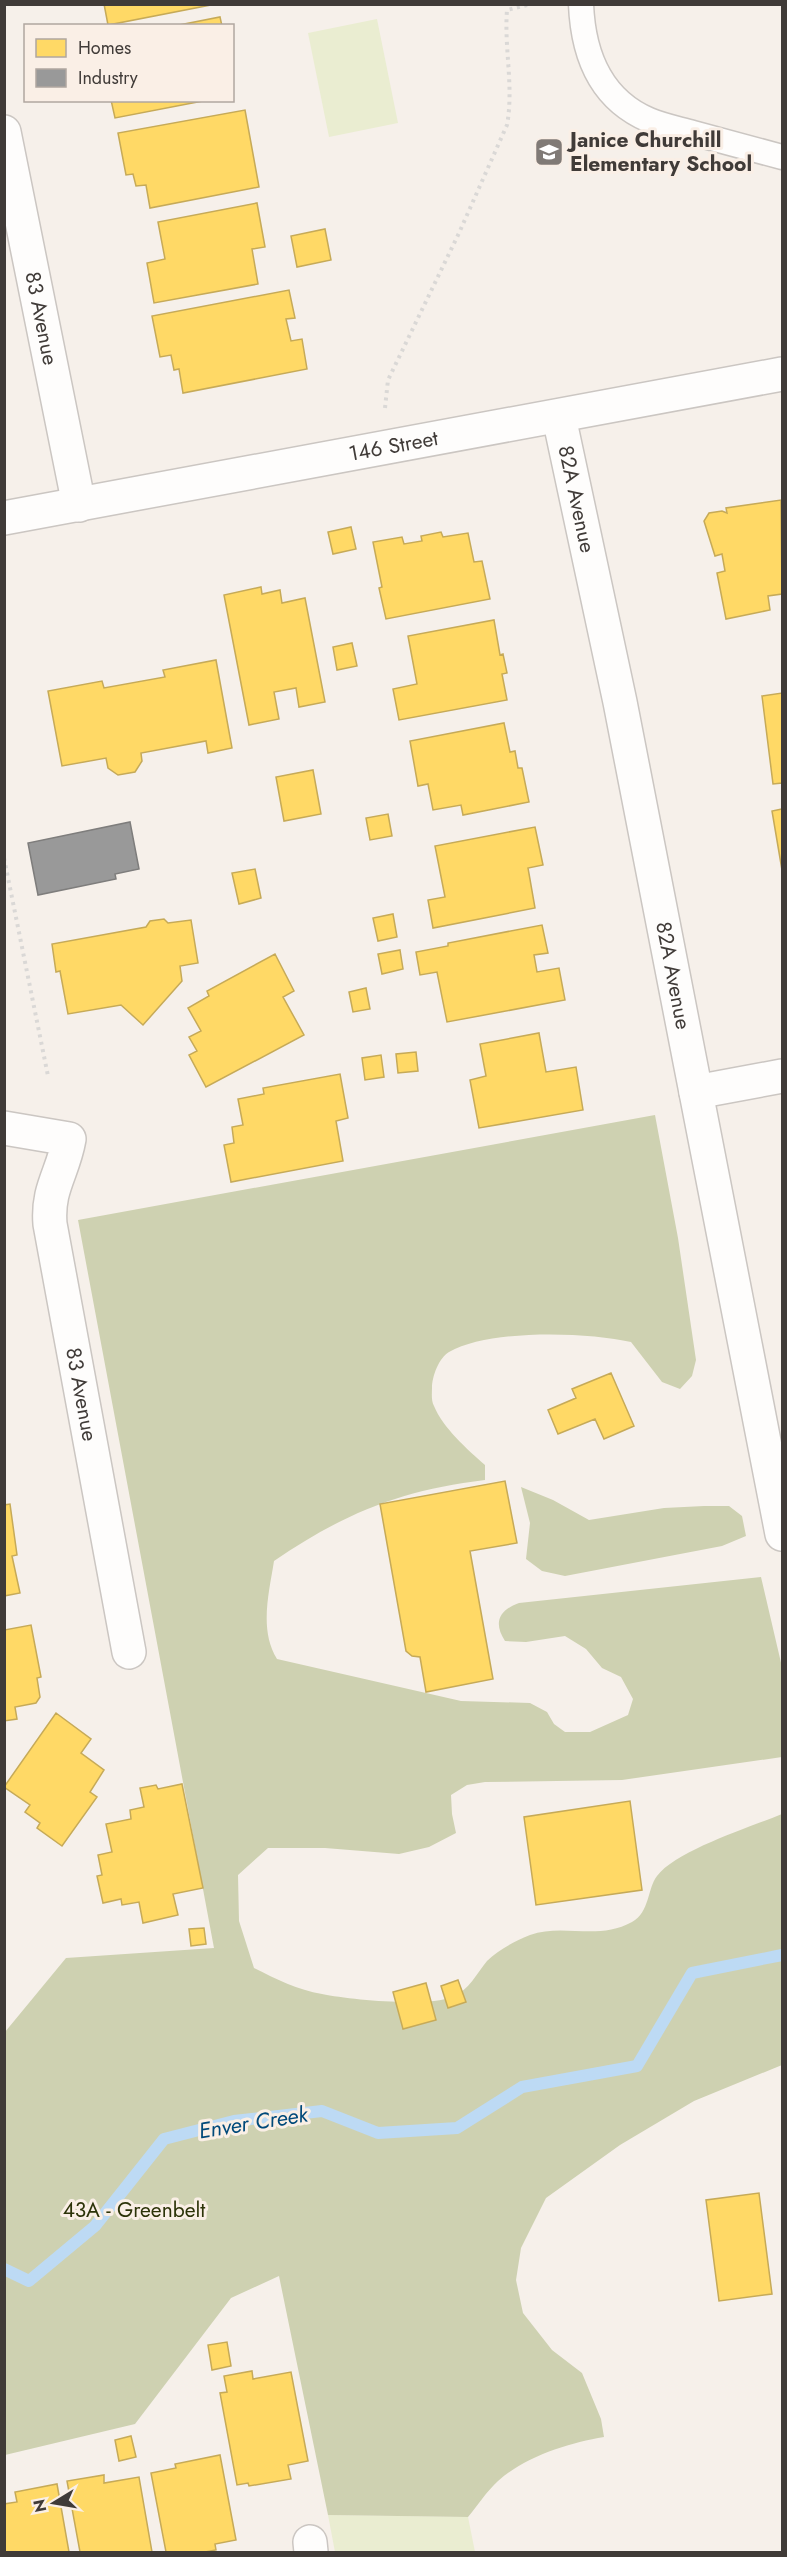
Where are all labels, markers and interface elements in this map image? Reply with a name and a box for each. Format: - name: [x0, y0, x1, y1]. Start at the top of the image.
- legend: [24, 24, 234, 102]
- text: Homes: [78, 35, 131, 61]
- text: Industry: [78, 65, 138, 91]
- place label: Janice Churchill Elementary School: [566, 125, 752, 179]
- school or university icon: Janice Churchill Elementary School: [533, 136, 565, 168]
- street label: 83 Avenue: [17, 269, 66, 368]
- street label: 146 Street: [346, 423, 441, 469]
- street label: 82A Avenue: [550, 443, 603, 556]
- street label: 82A Avenue: [648, 919, 698, 1032]
- street label: 83 Avenue: [58, 1345, 105, 1444]
- water label: Enver Creek: [196, 2097, 311, 2146]
- park label: 43A - Greenbelt: [63, 2195, 205, 2225]
- north arrow: [24, 2473, 84, 2533]
- text: N: [27, 2497, 52, 2514]

